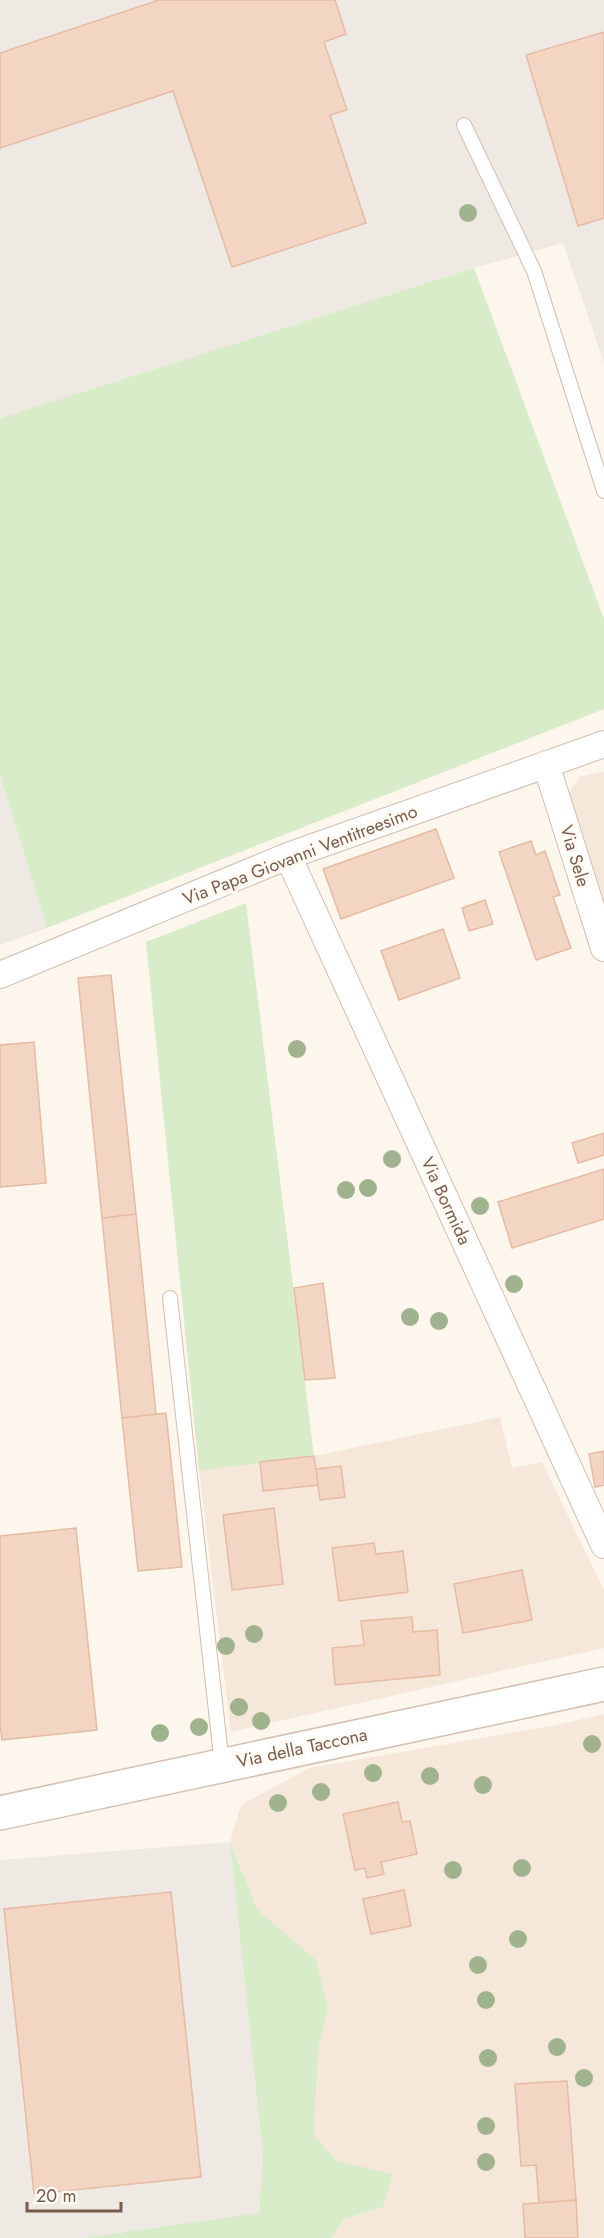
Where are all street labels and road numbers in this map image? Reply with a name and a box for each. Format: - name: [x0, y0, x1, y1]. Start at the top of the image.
- street label: Via Papa Giovanni Ventitreesimo: [179, 798, 421, 912]
- street label: Via Sele: [553, 822, 597, 890]
- street label: Via Bormida: [414, 1153, 478, 1249]
- street label: Via della Taccona: [234, 1721, 370, 1775]

